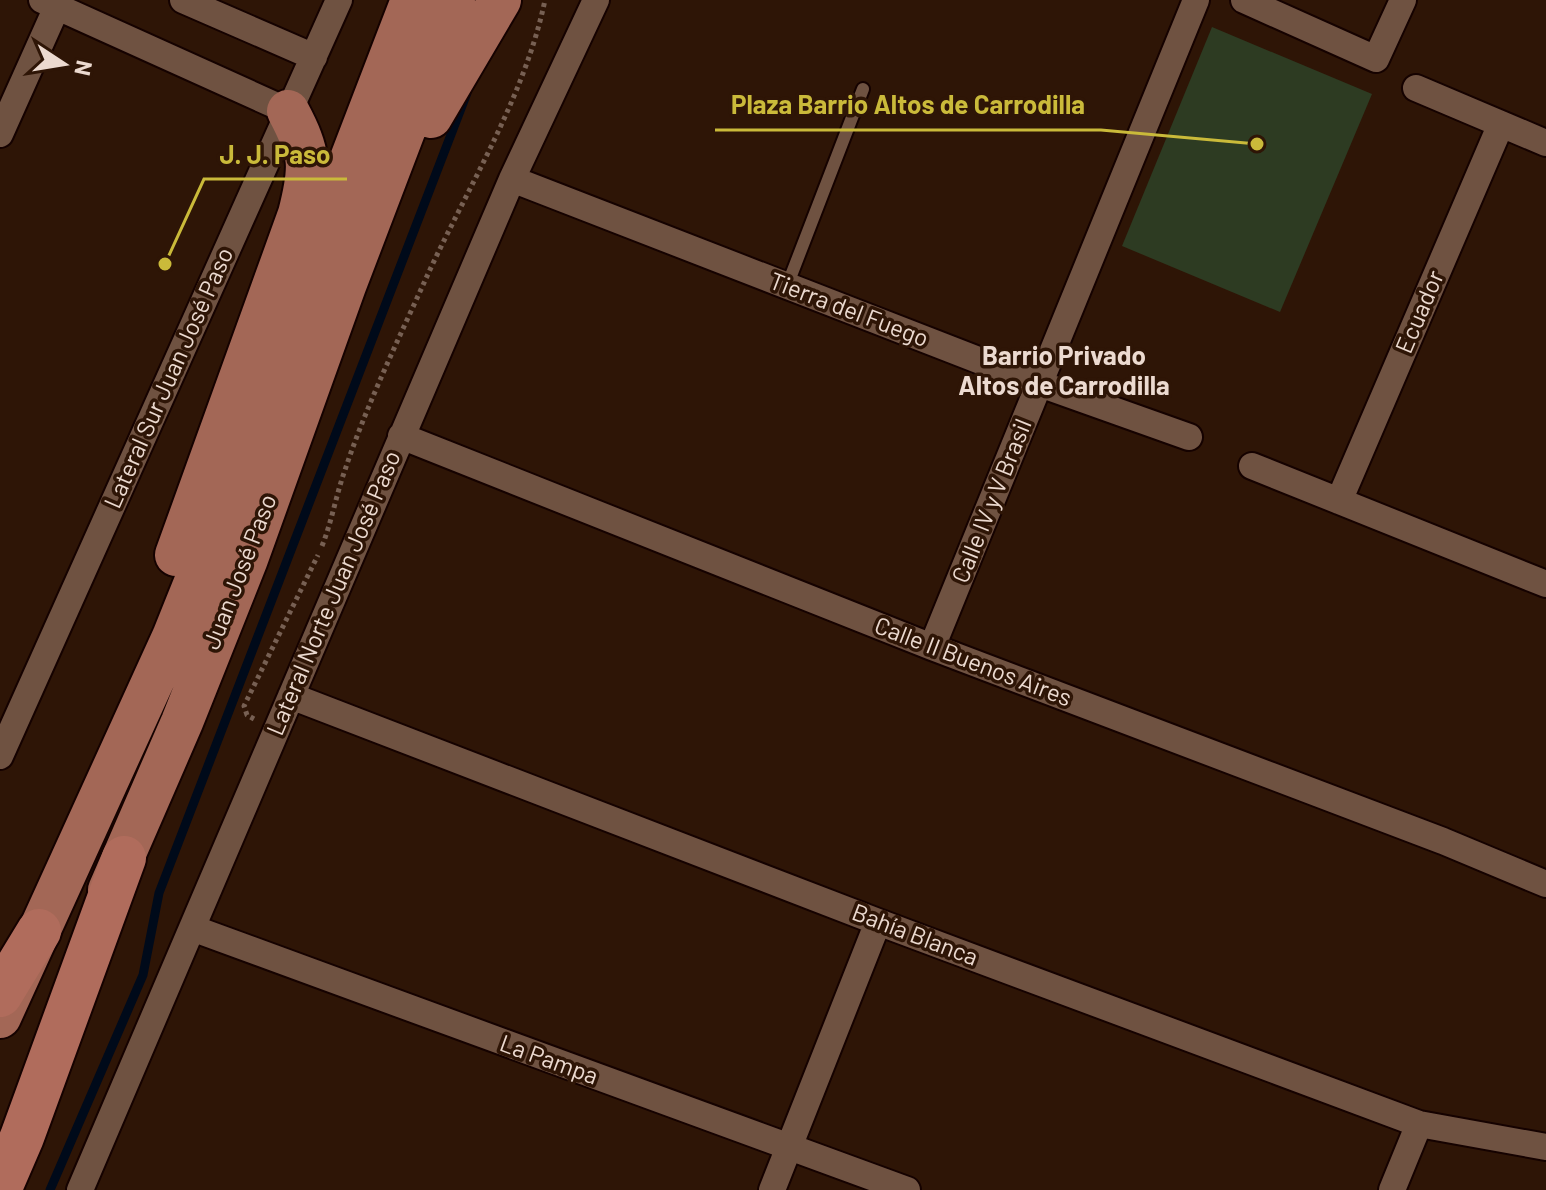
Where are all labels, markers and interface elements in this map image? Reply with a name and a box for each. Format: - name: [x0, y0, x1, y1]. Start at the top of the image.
- north arrow: [24, 24, 104, 104]
- text: N: [70, 59, 99, 78]
- callout: Plaza Barrio Altos de Carrodilla: [715, 80, 1101, 130]
- text: Plaza Barrio Altos de Carrodilla: [731, 88, 1085, 119]
- callout: J. J. Paso: [204, 129, 347, 179]
- text: J. J. Paso: [219, 138, 331, 169]
- street label: Lateral Sur Juan José Paso: [97, 242, 238, 512]
- street label: Tierra del Fuego: [766, 265, 933, 352]
- street label: Ecuador: [1388, 265, 1449, 357]
- district label: Barrio Privado Altos de Carrodilla: [958, 339, 1170, 400]
- street label: Calle IV y V Brasil: [944, 414, 1037, 587]
- street label: Lateral Norte Juan José Paso: [259, 446, 406, 739]
- street label: Juan José Paso: [196, 490, 281, 653]
- street label: Calle II Buenos Aires: [871, 610, 1076, 711]
- street label: Bahía Blanca: [848, 896, 983, 971]
- street label: La Pampa: [496, 1027, 603, 1090]

